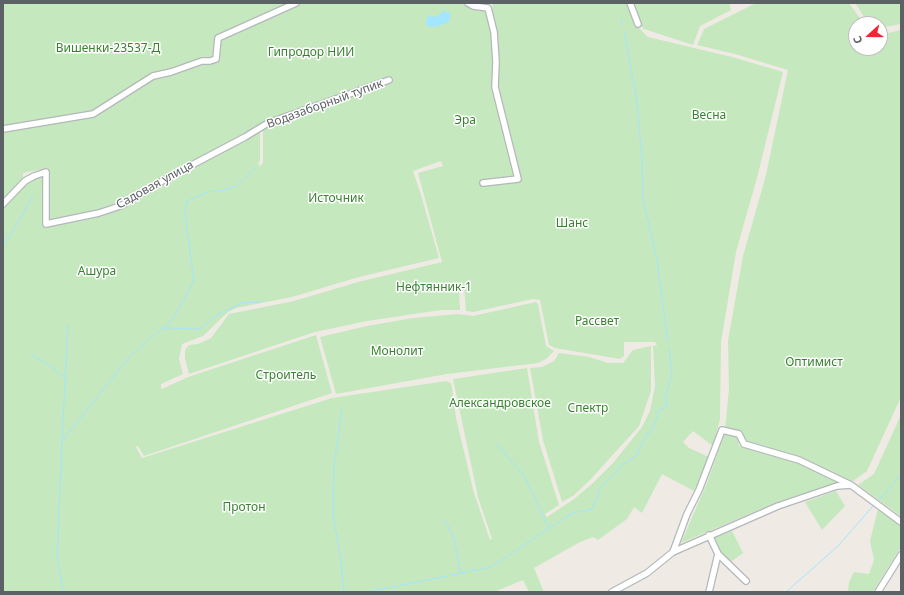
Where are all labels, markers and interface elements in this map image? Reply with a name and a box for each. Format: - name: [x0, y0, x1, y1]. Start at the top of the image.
- north arrow: [848, 16, 888, 56]
- text: С: [849, 34, 866, 46]
- park label: Вишенки-23537-Д: [56, 42, 160, 56]
- park label: Гипродор НИИ: [268, 46, 354, 60]
- street label: Водазаборный тупик: [265, 76, 385, 132]
- park label: Весна: [692, 109, 726, 123]
- park label: Эра: [454, 114, 476, 128]
- street label: Садовая улица: [114, 158, 196, 212]
- park label: Источник: [308, 192, 364, 206]
- park label: Шанс: [556, 217, 588, 231]
- park label: Ашура: [78, 265, 116, 279]
- park label: Нефтянник-1: [396, 281, 472, 295]
- park label: Рассвет: [575, 315, 619, 329]
- park label: Монолит: [371, 345, 423, 359]
- park label: Оптимист: [785, 356, 843, 370]
- park label: Строитель: [256, 369, 316, 383]
- park label: Александровское: [449, 397, 551, 411]
- park label: Спектр: [568, 402, 608, 416]
- park label: Протон: [222, 501, 266, 515]

